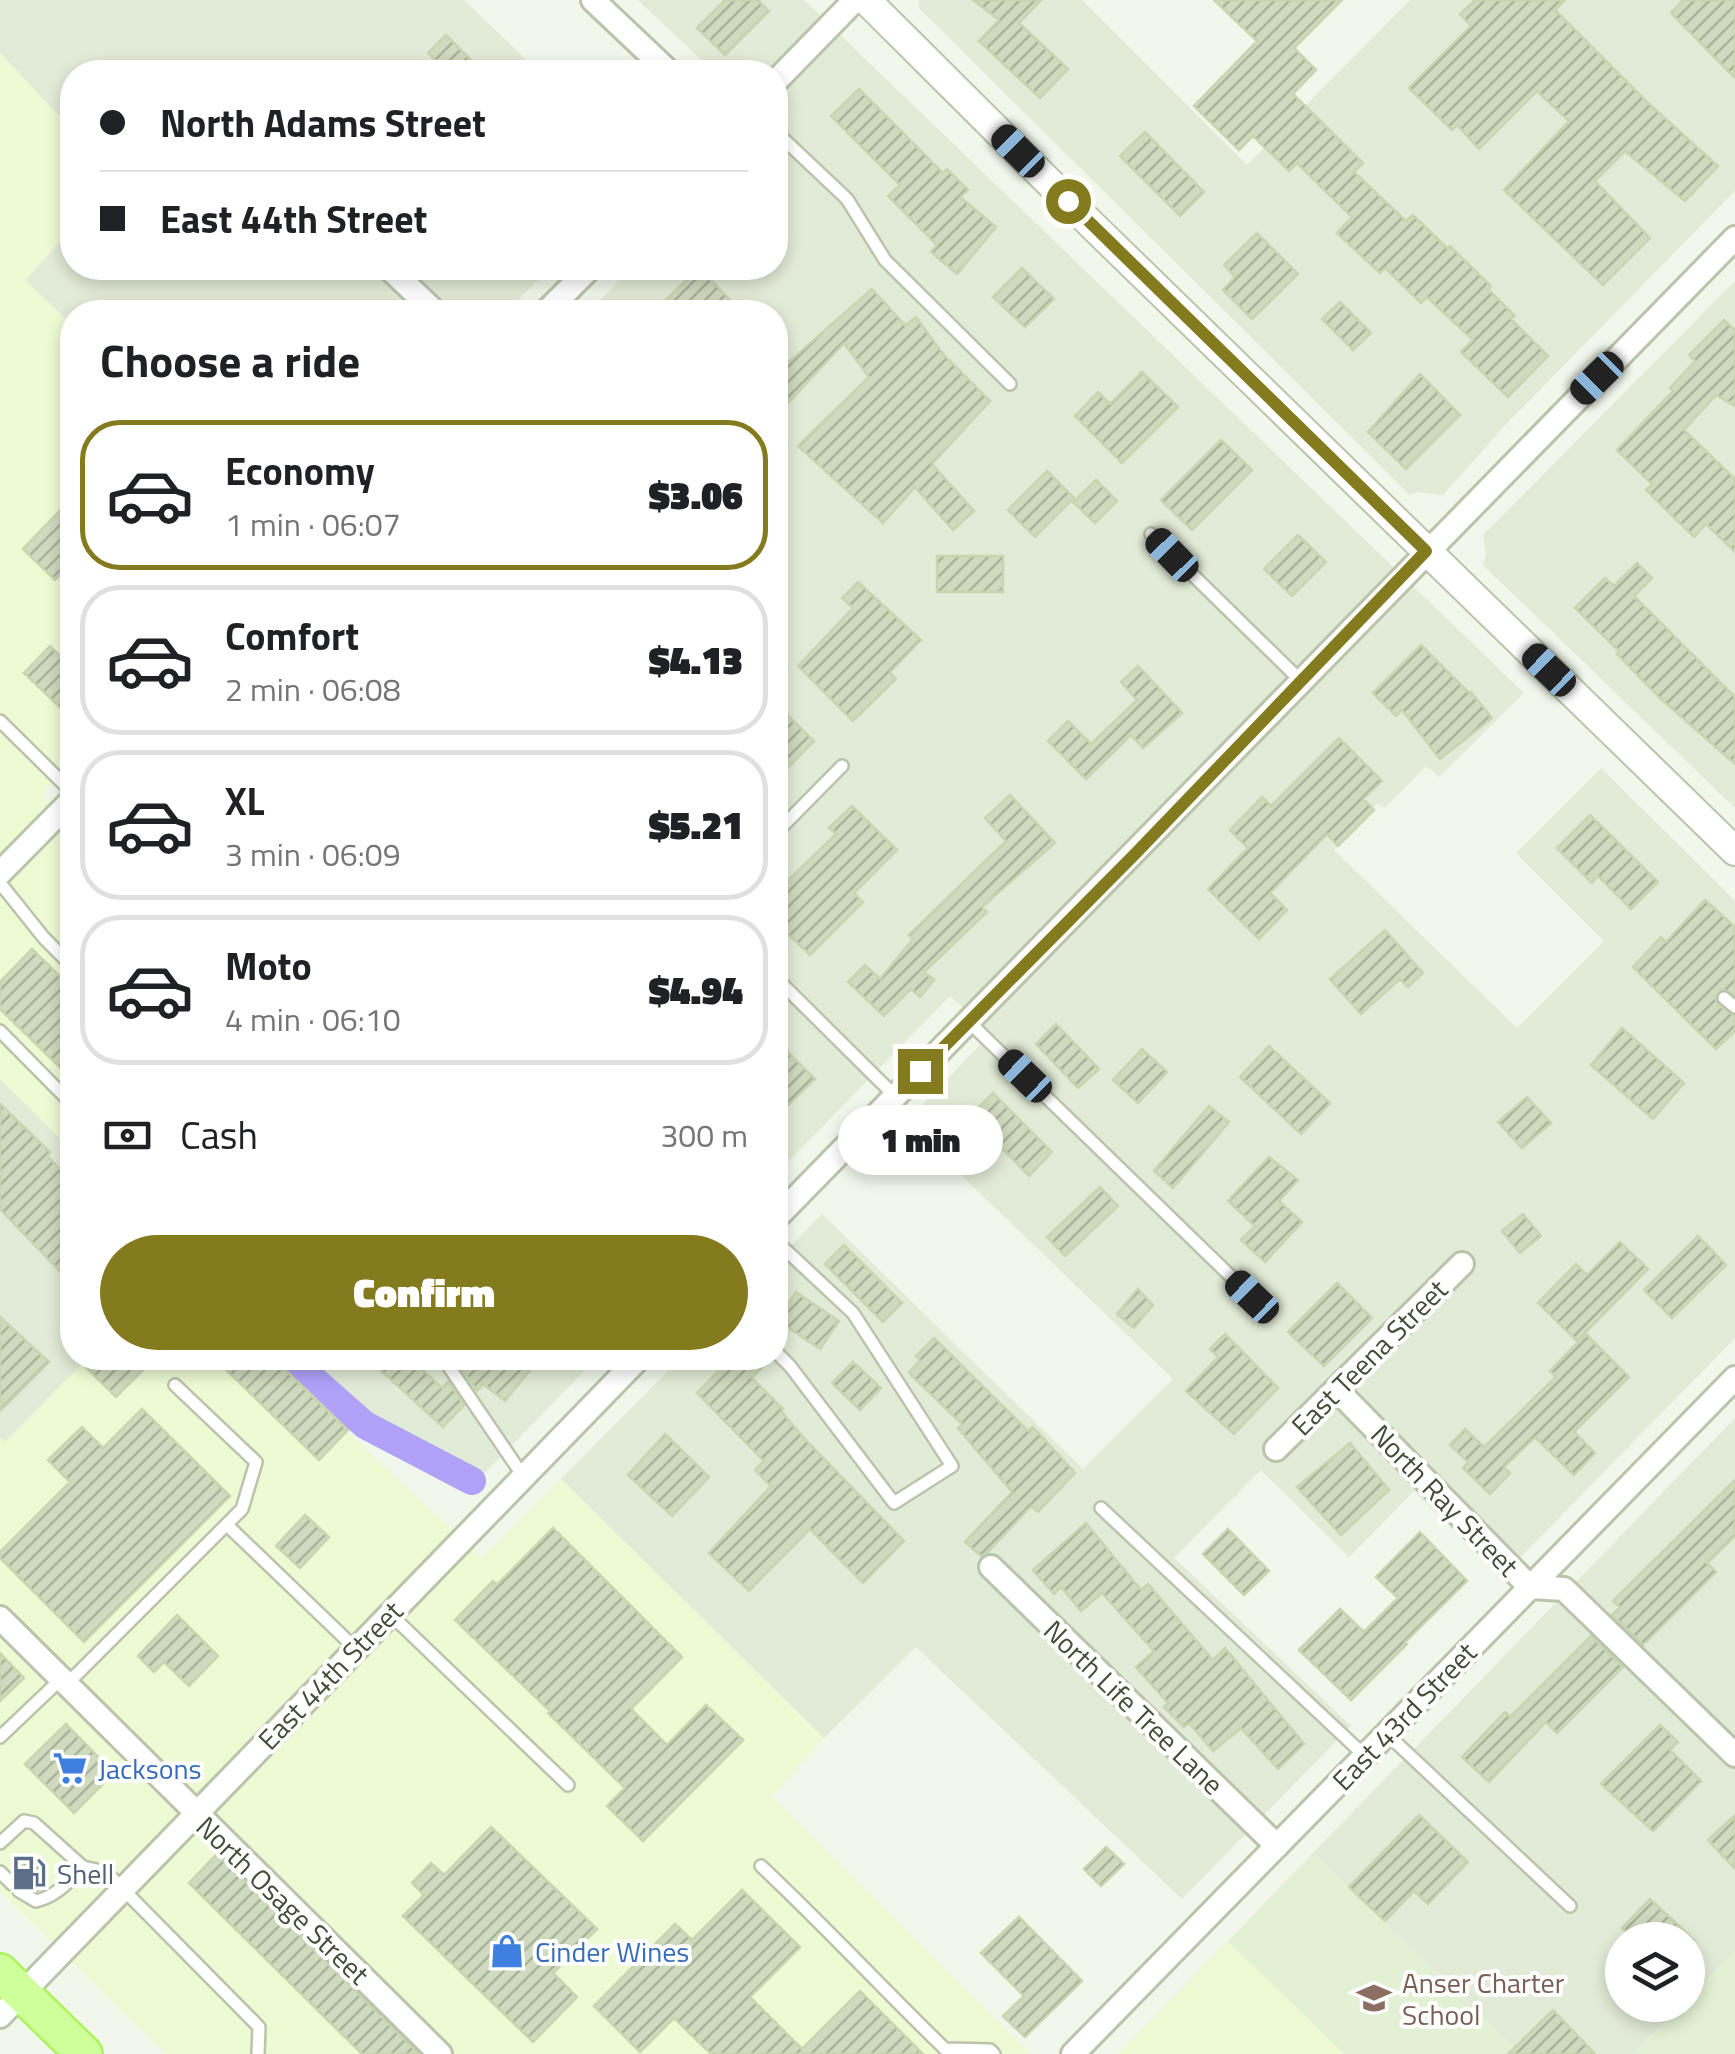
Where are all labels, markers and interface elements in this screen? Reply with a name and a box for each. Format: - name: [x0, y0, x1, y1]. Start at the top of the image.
- text: North Adams Street: [160, 94, 486, 152]
- car: [986, 119, 1050, 183]
- route start: [1046, 179, 1091, 224]
- text: East 44th Street: [160, 190, 427, 248]
- text: Choose a ride: [100, 326, 360, 394]
- car: [1565, 346, 1629, 410]
- text: Economy: [225, 442, 375, 500]
- icon: car: [105, 450, 195, 540]
- text: $3.06: [649, 466, 743, 524]
- text: 1 min · 06:07: [225, 500, 401, 548]
- car: [1140, 523, 1204, 587]
- text: Comfort: [225, 607, 359, 665]
- icon: car: [105, 615, 195, 705]
- text: $4.13: [649, 631, 743, 689]
- car: [1517, 638, 1581, 702]
- text: 2 min · 06:08: [225, 665, 401, 713]
- text: XL: [225, 772, 265, 830]
- icon: car: [105, 780, 195, 870]
- text: $5.21: [649, 796, 743, 854]
- text: 3 min · 06:09: [225, 830, 401, 878]
- text: Moto: [225, 937, 312, 995]
- icon: car: [105, 945, 195, 1035]
- text: $4.94: [649, 961, 743, 1019]
- text: 4 min · 06:10: [225, 995, 401, 1043]
- car: [993, 1044, 1057, 1108]
- route end: [898, 1049, 943, 1094]
- text: Cash: [180, 1106, 258, 1164]
- callout: 1 min: [838, 1106, 1002, 1176]
- icon: cash: [100, 1108, 155, 1163]
- text: 300 m: [660, 1111, 748, 1159]
- text: 1 min: [881, 1116, 960, 1164]
- button: Confirm: [100, 1235, 748, 1350]
- car: [1220, 1265, 1284, 1329]
- street label: East Teena Street: [1281, 1269, 1457, 1445]
- street label: North Ray Street: [1361, 1414, 1529, 1586]
- street label: East 44th Street: [247, 1590, 413, 1759]
- street label: North Life Tree Lane: [1034, 1610, 1234, 1804]
- street label: East 43rd Street: [1322, 1632, 1486, 1800]
- place label: Jacksons: [98, 1747, 202, 1790]
- supermarket icon: Jacksons: [51, 1749, 89, 1787]
- street label: North Osage Street: [187, 1806, 380, 1994]
- place label: Shell: [57, 1852, 114, 1895]
- fuel station icon: Shell: [10, 1854, 48, 1892]
- map controls: [1605, 1922, 1705, 2022]
- button: layers: [1605, 1922, 1705, 2022]
- place label: Cinder Wines: [535, 1930, 689, 1973]
- shop icon: Cinder Wines: [488, 1932, 526, 1970]
- place label: Anser Charter School: [1402, 1961, 1565, 2036]
- school or university icon: Anser Charter School: [1355, 1979, 1393, 2017]

